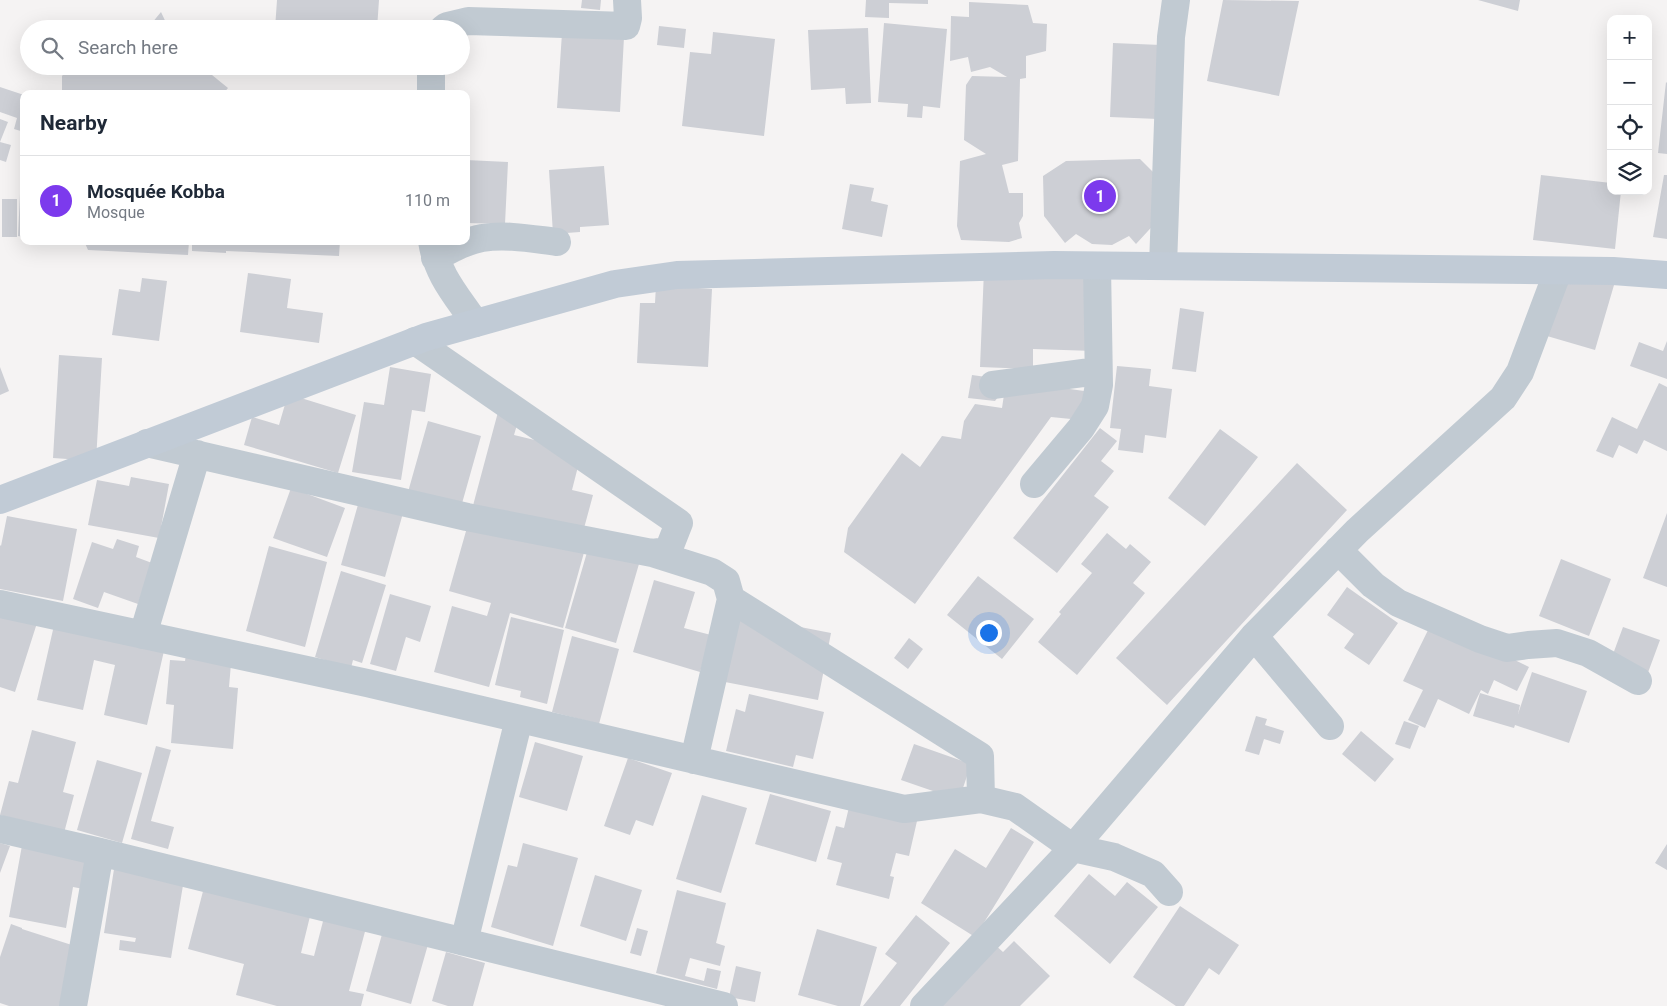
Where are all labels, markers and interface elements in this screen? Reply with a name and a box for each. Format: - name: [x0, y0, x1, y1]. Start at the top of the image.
- map controls: [1607, 15, 1652, 195]
- button: +: [1607, 15, 1652, 60]
- search box: [20, 20, 470, 75]
- icon: search: [38, 34, 66, 62]
- text: Search here: [78, 36, 178, 59]
- button: −: [1607, 60, 1652, 105]
- button: locate: [1607, 105, 1652, 150]
- text: Nearby: [40, 111, 107, 135]
- button: layers: [1607, 150, 1652, 195]
- pin: 1: [1084, 177, 1116, 215]
- text: Mosquée Kobba: [87, 180, 225, 203]
- text: 1: [51, 191, 61, 210]
- text: 110 m: [405, 191, 450, 210]
- text: Mosque: [87, 203, 145, 222]
- your location: [976, 620, 1002, 646]

